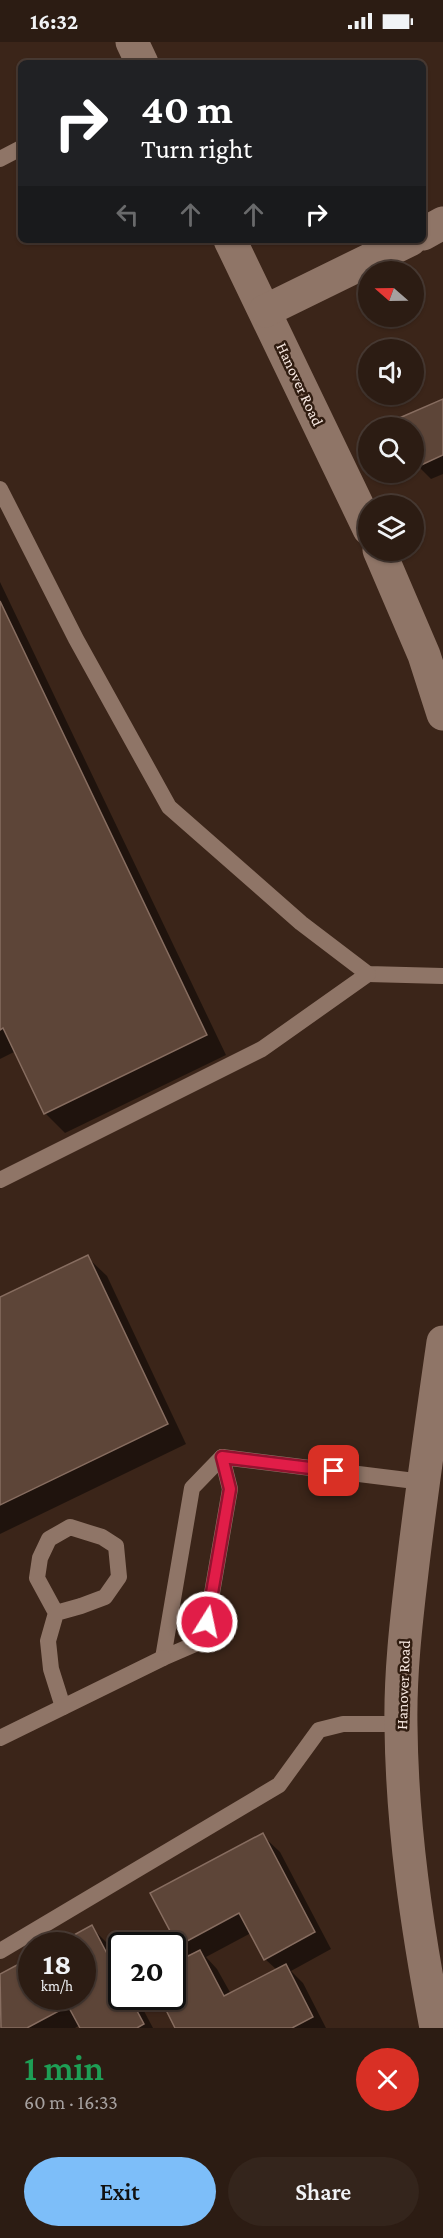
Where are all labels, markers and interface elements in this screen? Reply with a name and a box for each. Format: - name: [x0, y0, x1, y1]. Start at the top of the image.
- text: 16:32: [30, 9, 78, 34]
- icon: right: [42, 84, 120, 162]
- text: 40 m: [141, 85, 233, 132]
- text: Turn right: [141, 134, 252, 164]
- icon: left: [111, 198, 144, 231]
- icon: ahead: [174, 198, 207, 231]
- icon: ahead: [237, 198, 270, 231]
- icon: right: [300, 198, 333, 231]
- north arrow: [358, 261, 424, 327]
- map controls: [358, 261, 424, 561]
- button: sound: [358, 339, 424, 405]
- street label: Hanover Road: [273, 340, 327, 429]
- button: search: [358, 417, 424, 483]
- button: layers: [358, 495, 424, 561]
- pin: [308, 1445, 359, 1496]
- icon: arrive: [317, 1454, 350, 1487]
- position arrow: [175, 1590, 239, 1654]
- street label: Hanover Road: [393, 1639, 413, 1730]
- speed limit sign: 20: [108, 1932, 186, 2010]
- text: 18: [43, 1947, 71, 1980]
- text: km/h: [41, 1978, 73, 1994]
- text: 1 min: [24, 2048, 104, 2088]
- button: close: [356, 2048, 419, 2111]
- text: 60 m · 16:33: [24, 2091, 118, 2113]
- button: Exit: [24, 2157, 216, 2226]
- button: Share: [228, 2157, 419, 2226]

